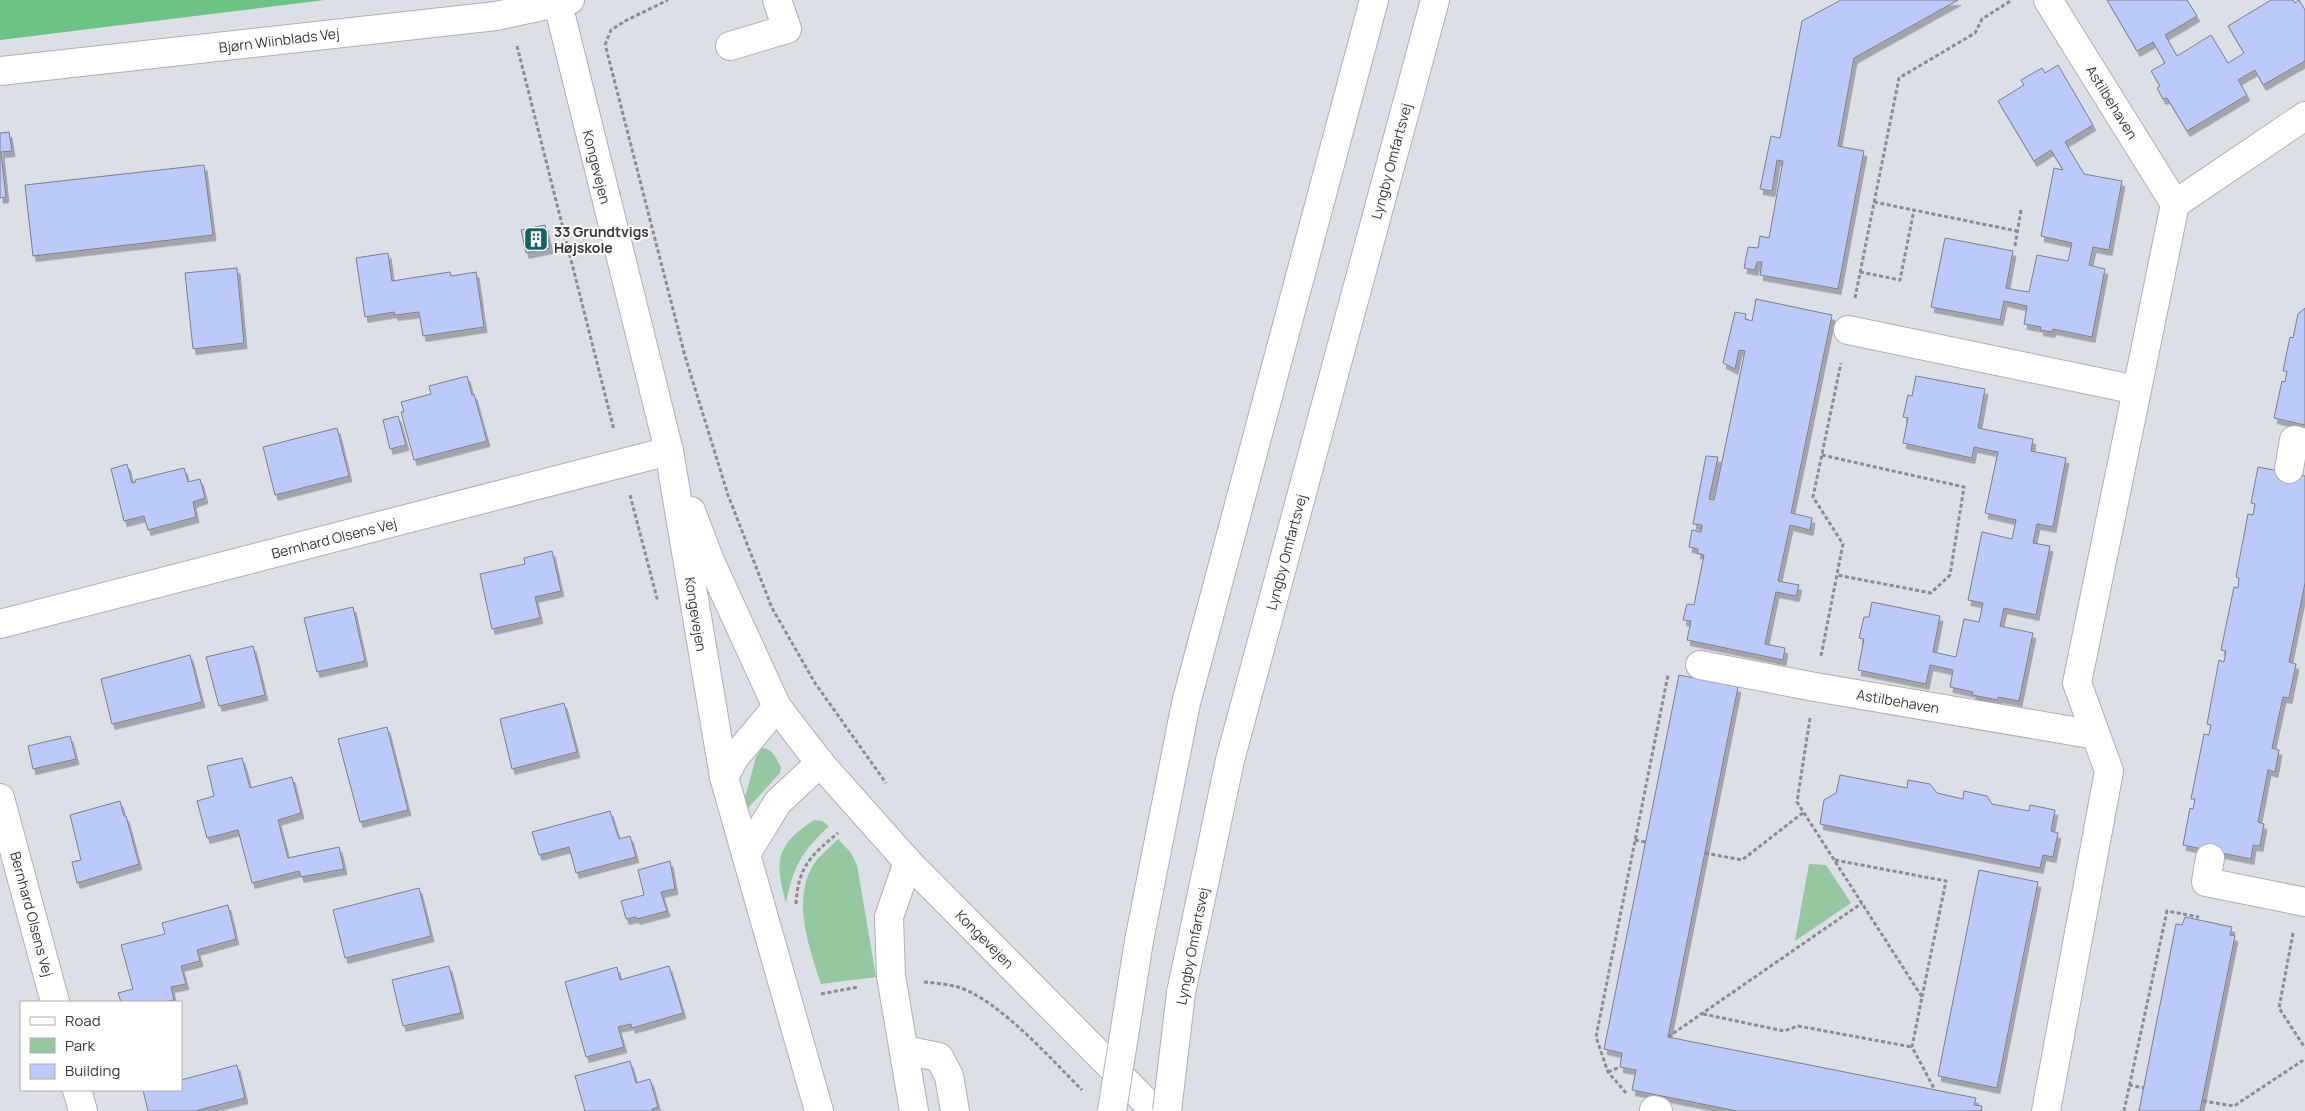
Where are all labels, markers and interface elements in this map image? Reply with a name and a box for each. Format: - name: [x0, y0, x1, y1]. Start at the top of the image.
- street label: Bjørn Wiinblads Vej: [218, 23, 340, 57]
- street label: Astilbehaven: [2082, 61, 2142, 143]
- street label: Lyngby Omfartsvej: [1366, 101, 1416, 221]
- street label: Kongevejen: [579, 128, 615, 206]
- place label: 33 Grundtvigs Højskole: [554, 222, 649, 257]
- building icon: 33 Grundtvigs Højskole: [523, 226, 549, 252]
- street label: Lyngby Omfartsvej: [1261, 492, 1311, 612]
- street label: Bernhard Olsens Vej: [269, 513, 399, 563]
- street label: Kongevejen: [681, 575, 711, 653]
- street label: Astilbehaven: [1855, 684, 1941, 718]
- street label: Bernhard Olsens Vej: [6, 849, 58, 979]
- street label: Lyngby Omfartsvej: [1171, 886, 1213, 1006]
- street label: Kongevejen: [952, 906, 1018, 972]
- legend: [20, 1001, 182, 1091]
- text: Road: [65, 1010, 101, 1031]
- text: Park: [65, 1035, 95, 1056]
- text: Building: [65, 1060, 120, 1081]

